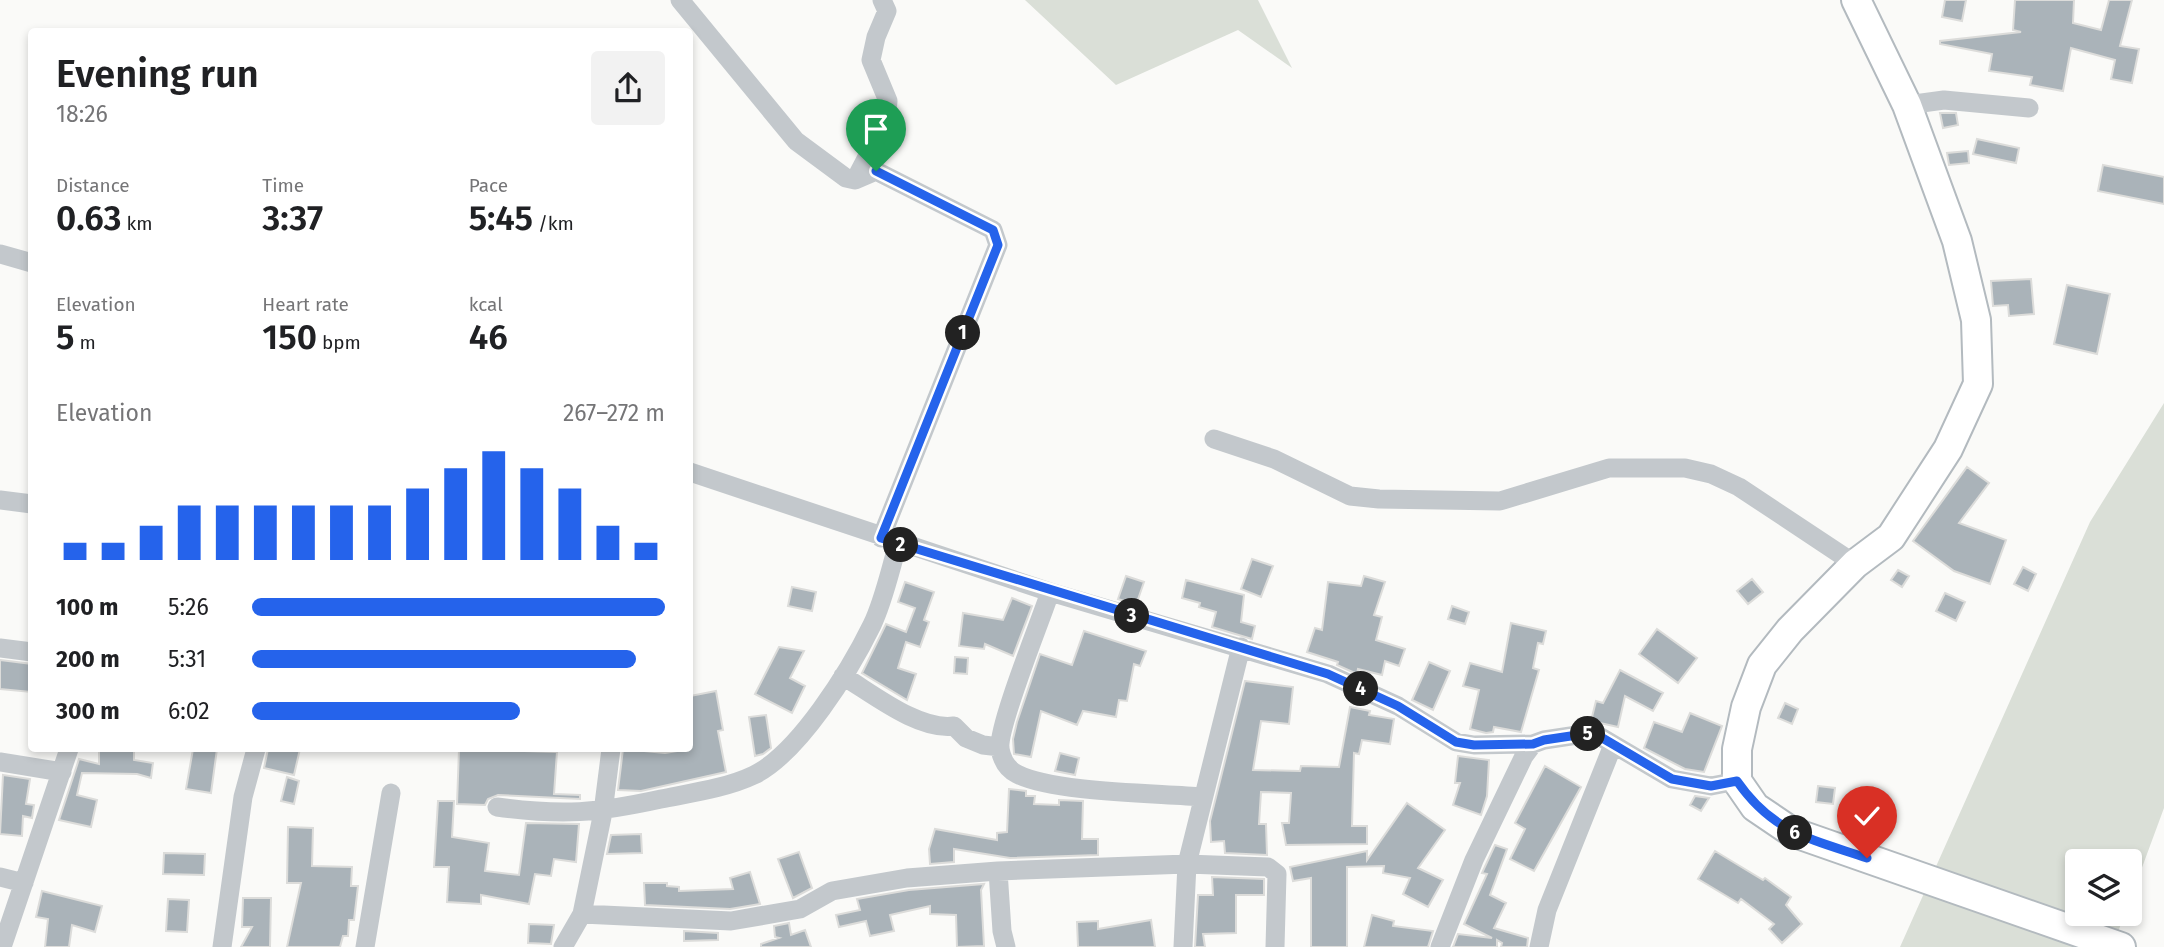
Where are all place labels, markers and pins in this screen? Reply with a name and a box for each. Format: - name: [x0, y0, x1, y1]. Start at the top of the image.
- pin: [846, 99, 906, 171]
- pin: 1: [946, 316, 981, 350]
- pin: 2: [884, 528, 918, 562]
- pin: 3: [1114, 598, 1150, 634]
- pin: 4: [1344, 672, 1378, 706]
- pin: 5: [1570, 716, 1606, 752]
- pin: [1837, 786, 1897, 858]
- pin: 6: [1778, 816, 1812, 850]

